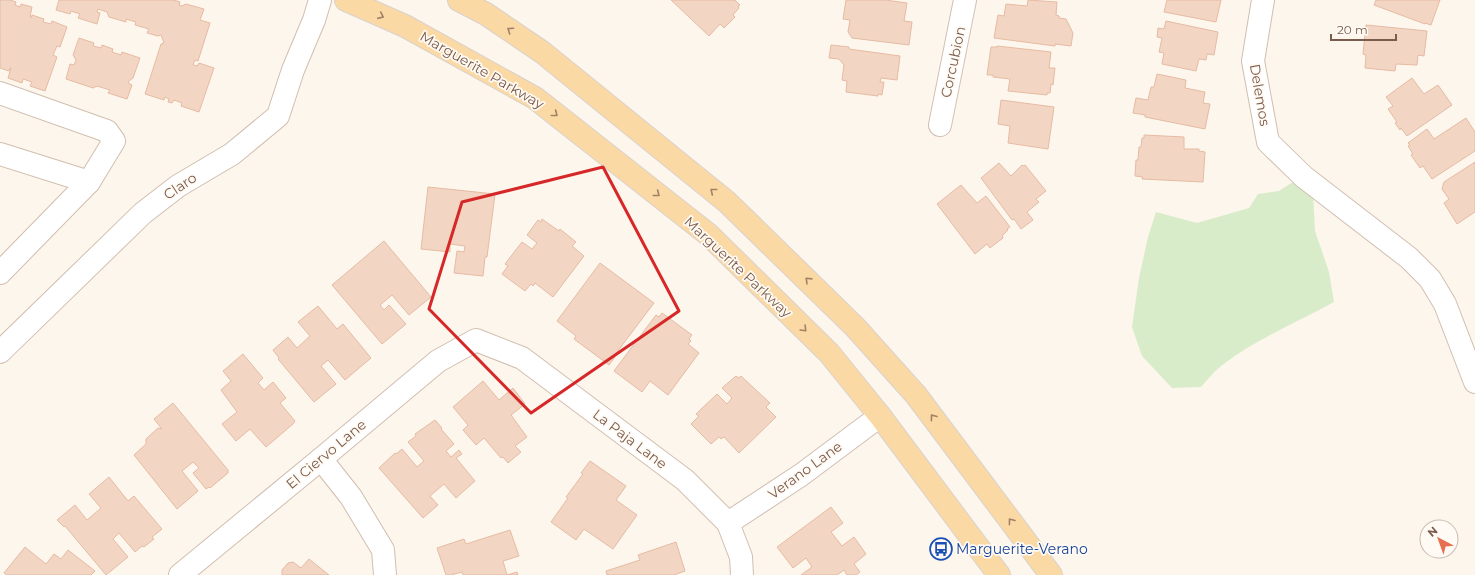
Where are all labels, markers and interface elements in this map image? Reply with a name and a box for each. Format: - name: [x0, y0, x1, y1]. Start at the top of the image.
- one-way arrow: [377, 11, 385, 19]
- scale bar: [1331, 16, 1396, 42]
- text: 20 m: [1337, 22, 1368, 37]
- street label: Corcubion: [937, 25, 969, 99]
- street label: Marguerite Parkway: [417, 27, 548, 113]
- one-way arrow: [507, 27, 514, 35]
- street label: Delemos: [1246, 63, 1274, 128]
- one-way arrow: [551, 109, 558, 116]
- street label: Claro: [160, 168, 200, 204]
- one-way arrow: [711, 188, 718, 195]
- one-way arrow: [653, 190, 660, 197]
- street label: Marguerite Parkway: [681, 213, 796, 322]
- one-way arrow: [805, 277, 813, 285]
- one-way arrow: [799, 324, 807, 332]
- street label: La Paja Lane: [589, 405, 671, 473]
- street label: El Ciervo Lane: [282, 415, 370, 493]
- one-way arrow: [931, 415, 938, 422]
- street label: Verano Lane: [764, 437, 846, 503]
- one-way arrow: [1009, 519, 1016, 526]
- north arrow: [1419, 519, 1459, 559]
- text: N: [1424, 523, 1440, 540]
- bus stop icon: Marguerite-Verano: [928, 536, 954, 562]
- place label: Marguerite-Verano: [956, 540, 1088, 558]

